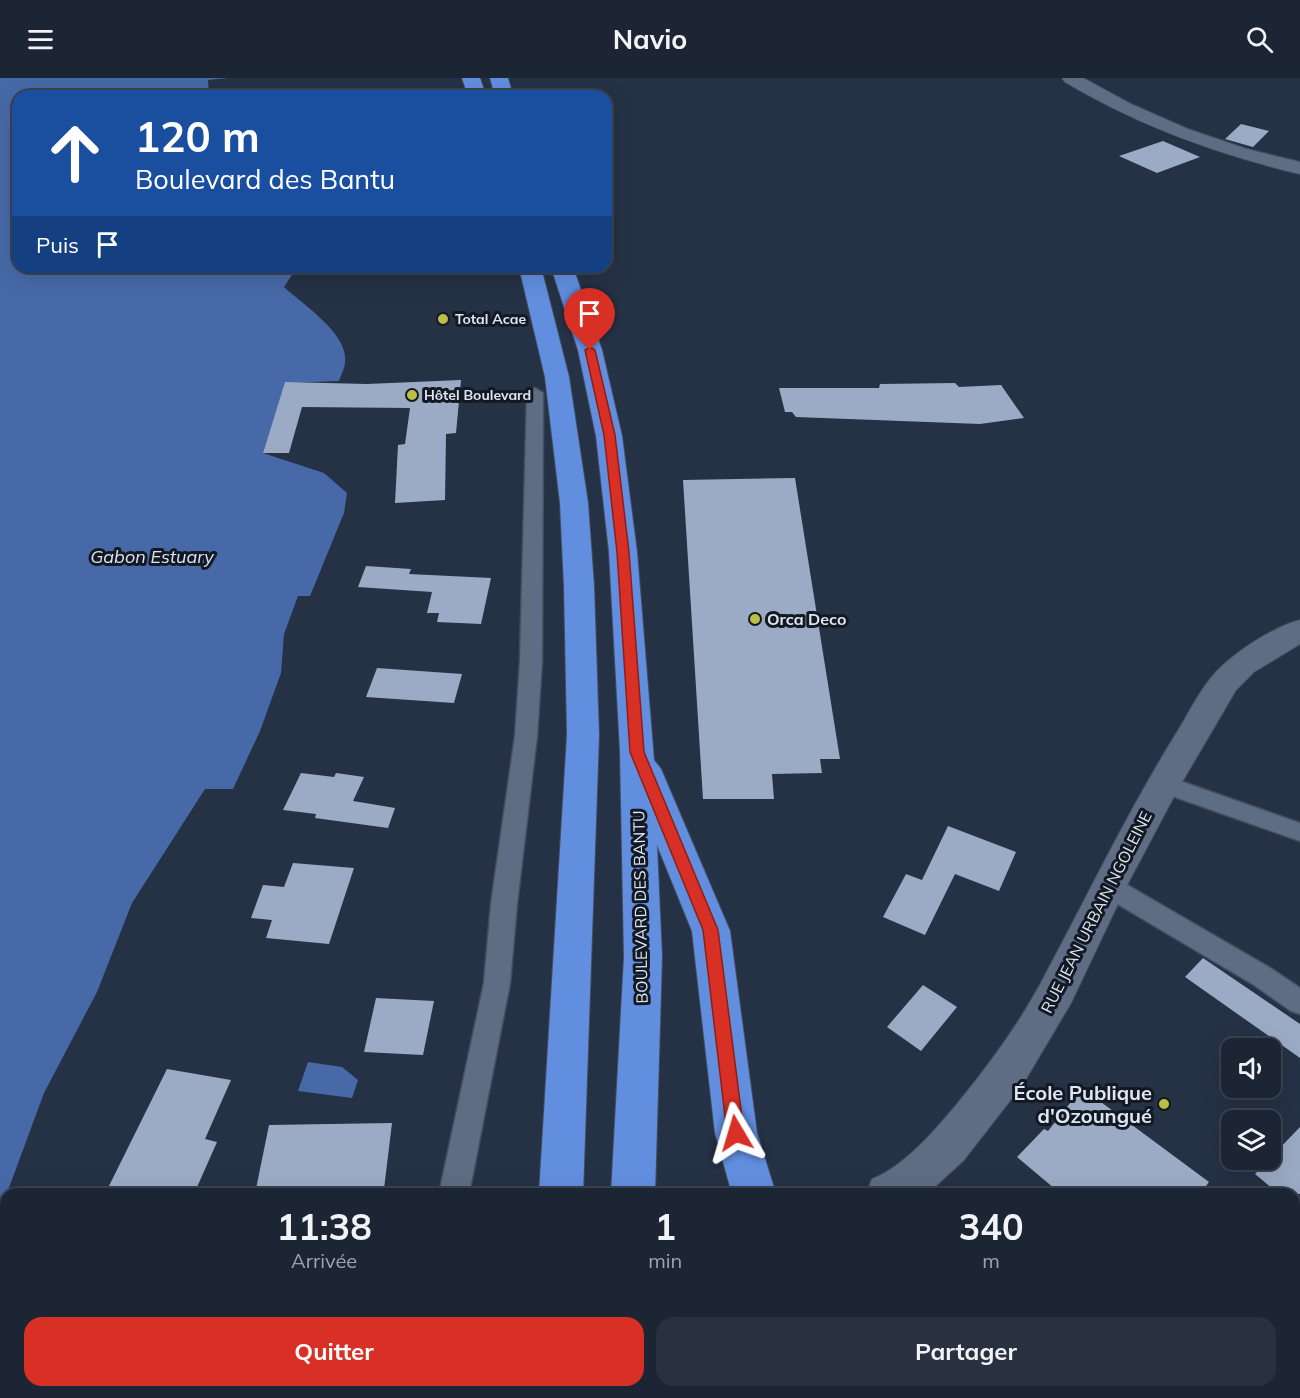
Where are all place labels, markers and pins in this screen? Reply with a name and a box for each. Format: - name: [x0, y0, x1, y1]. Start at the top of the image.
- pin: [564, 288, 615, 350]
- place label: Total Acae: [455, 310, 526, 328]
- marker: Total Acae: [436, 312, 450, 326]
- place label: Hôtel Boulevard: [424, 386, 531, 404]
- marker: Hôtel Boulevard: [405, 388, 419, 402]
- place label: Orca Deco: [767, 609, 846, 629]
- marker: Orca Deco: [748, 612, 762, 626]
- place label: École Publique d'Ozoungué: [1014, 1080, 1152, 1128]
- marker: École Publique d'Ozoungué: [1157, 1097, 1171, 1111]

